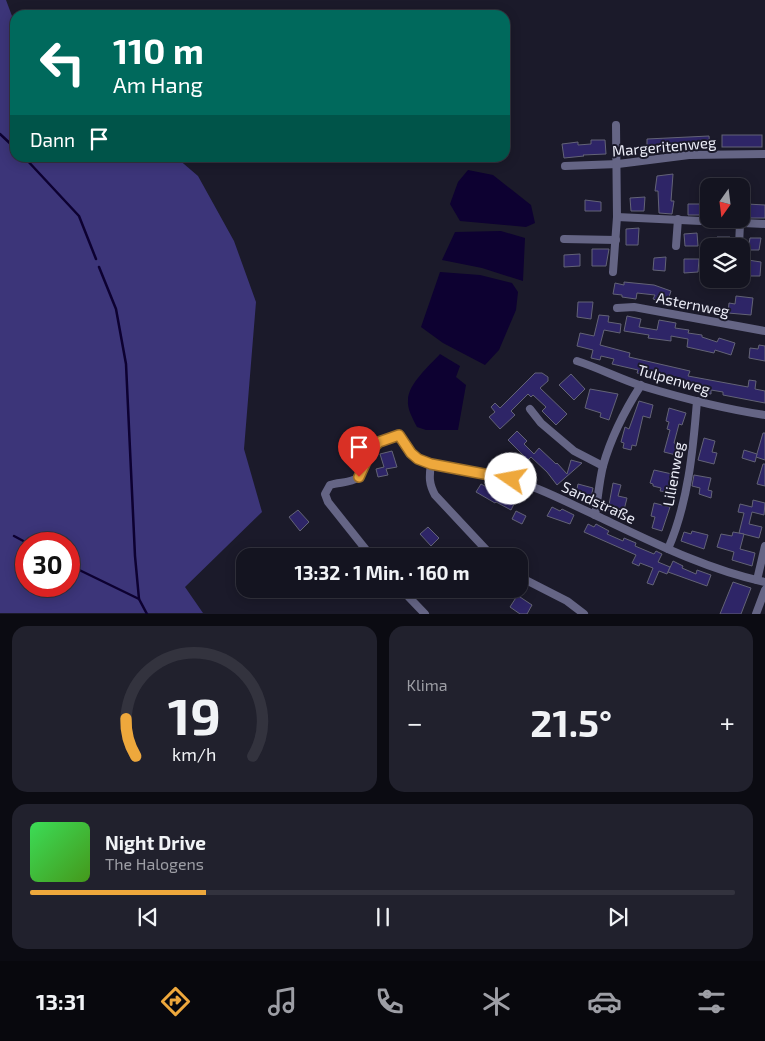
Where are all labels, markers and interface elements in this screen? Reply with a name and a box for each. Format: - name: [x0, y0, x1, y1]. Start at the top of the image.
- text: 110 m: [113, 29, 204, 71]
- icon: left: [30, 30, 95, 95]
- text: Am Hang: [113, 71, 203, 97]
- icon: arrive: [85, 125, 113, 153]
- text: Dann: [30, 128, 75, 151]
- street label: Margeritenweg: [611, 132, 718, 160]
- north arrow: [700, 178, 750, 228]
- map controls: [700, 178, 750, 288]
- button: layers: [700, 238, 750, 288]
- street label: Asternweg: [655, 288, 732, 320]
- street label: Tulpenweg: [636, 360, 713, 398]
- pin: [338, 426, 380, 477]
- icon: arrive: [345, 433, 373, 461]
- street label: Lilienweg: [658, 440, 688, 508]
- position arrow: [484, 452, 536, 504]
- street label: Sandstraße: [559, 477, 639, 527]
- speed limit sign: 30: [15, 532, 80, 597]
- text: 13:32 · 1 Min. · 160 m: [295, 561, 469, 584]
- text: Klima: [407, 675, 447, 694]
- text: 19: [168, 683, 221, 745]
- text: 21.5°: [530, 699, 612, 745]
- text: −: [407, 705, 423, 739]
- text: +: [720, 705, 735, 739]
- text: km/h: [172, 743, 216, 765]
- text: Night Drive: [105, 831, 206, 854]
- text: The Halogens: [105, 854, 204, 873]
- icon: previous: [134, 903, 162, 931]
- icon: pause: [369, 903, 397, 931]
- icon: next: [604, 903, 632, 931]
- icon: directions: [158, 984, 193, 1019]
- icon: music: [265, 984, 300, 1019]
- icon: phone: [372, 984, 407, 1019]
- icon: climate: [479, 984, 514, 1019]
- icon: car: [587, 984, 622, 1019]
- icon: filters: [694, 984, 729, 1019]
- text: 13:31: [36, 988, 86, 1014]

